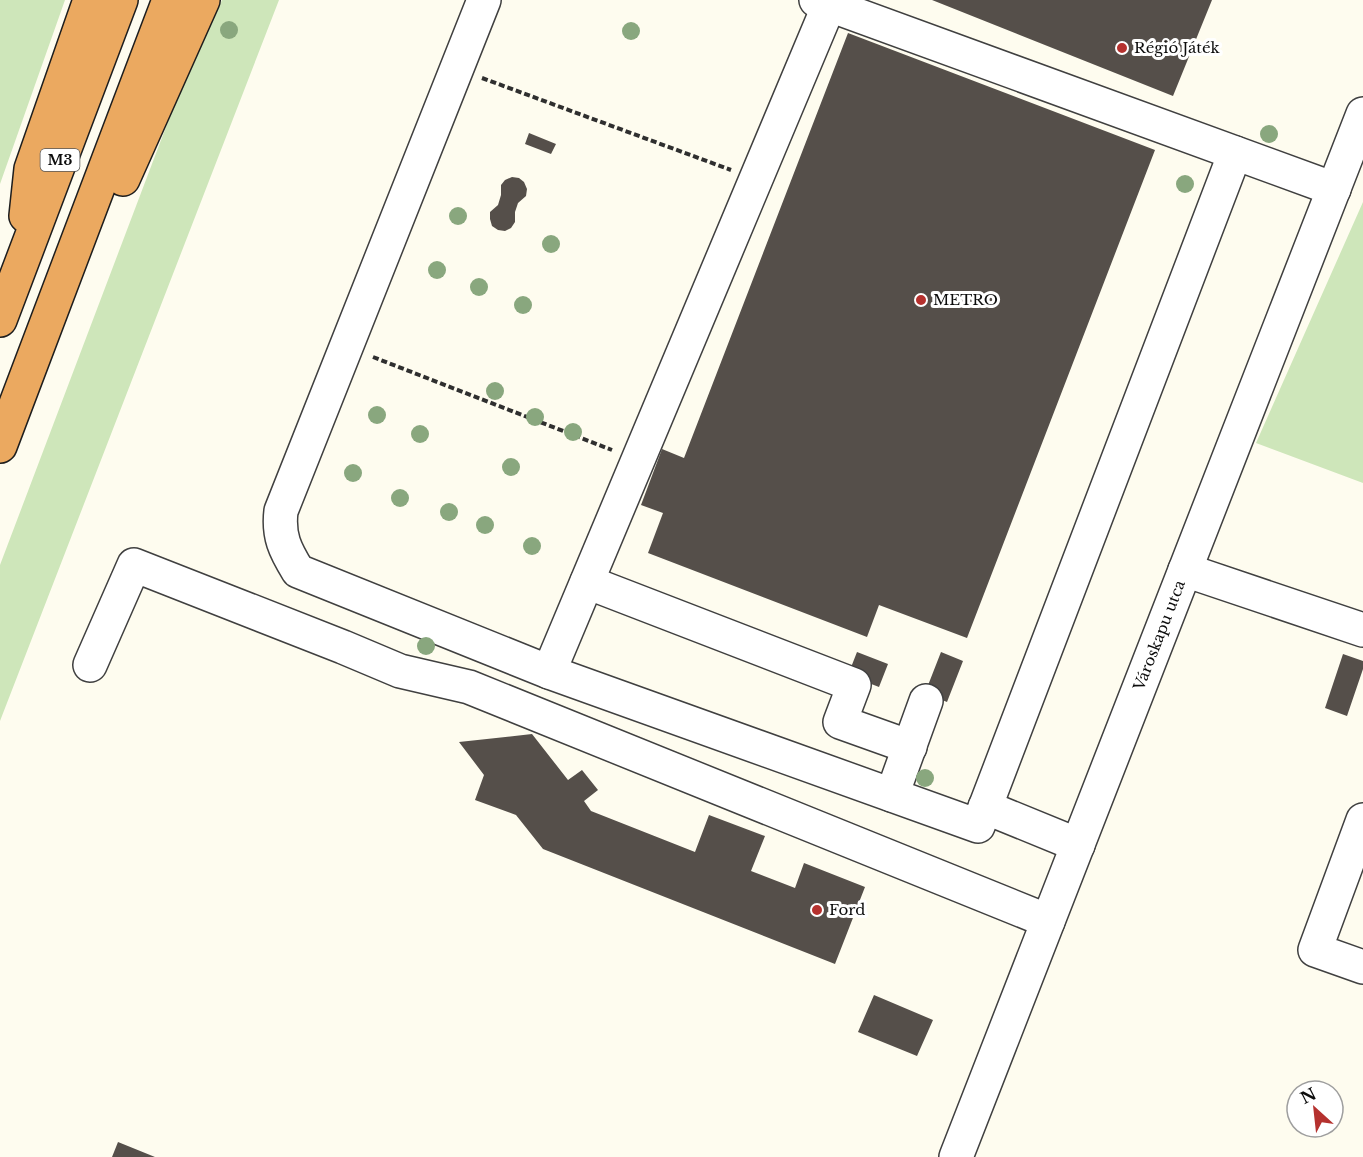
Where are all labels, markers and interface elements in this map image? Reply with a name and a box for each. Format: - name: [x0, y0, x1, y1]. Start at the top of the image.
- place label: Régió Játék: [1134, 38, 1221, 57]
- marker: Régió Játék: [1115, 41, 1129, 55]
- road number: M3: [40, 149, 80, 171]
- place label: METRO: [933, 290, 998, 309]
- marker: METRO: [914, 293, 928, 307]
- street label: Városkapu utca: [1129, 577, 1189, 694]
- place label: Ford: [829, 900, 865, 919]
- marker: Ford: [810, 903, 824, 917]
- north arrow: [1285, 1079, 1345, 1139]
- text: N: [1297, 1083, 1319, 1108]

